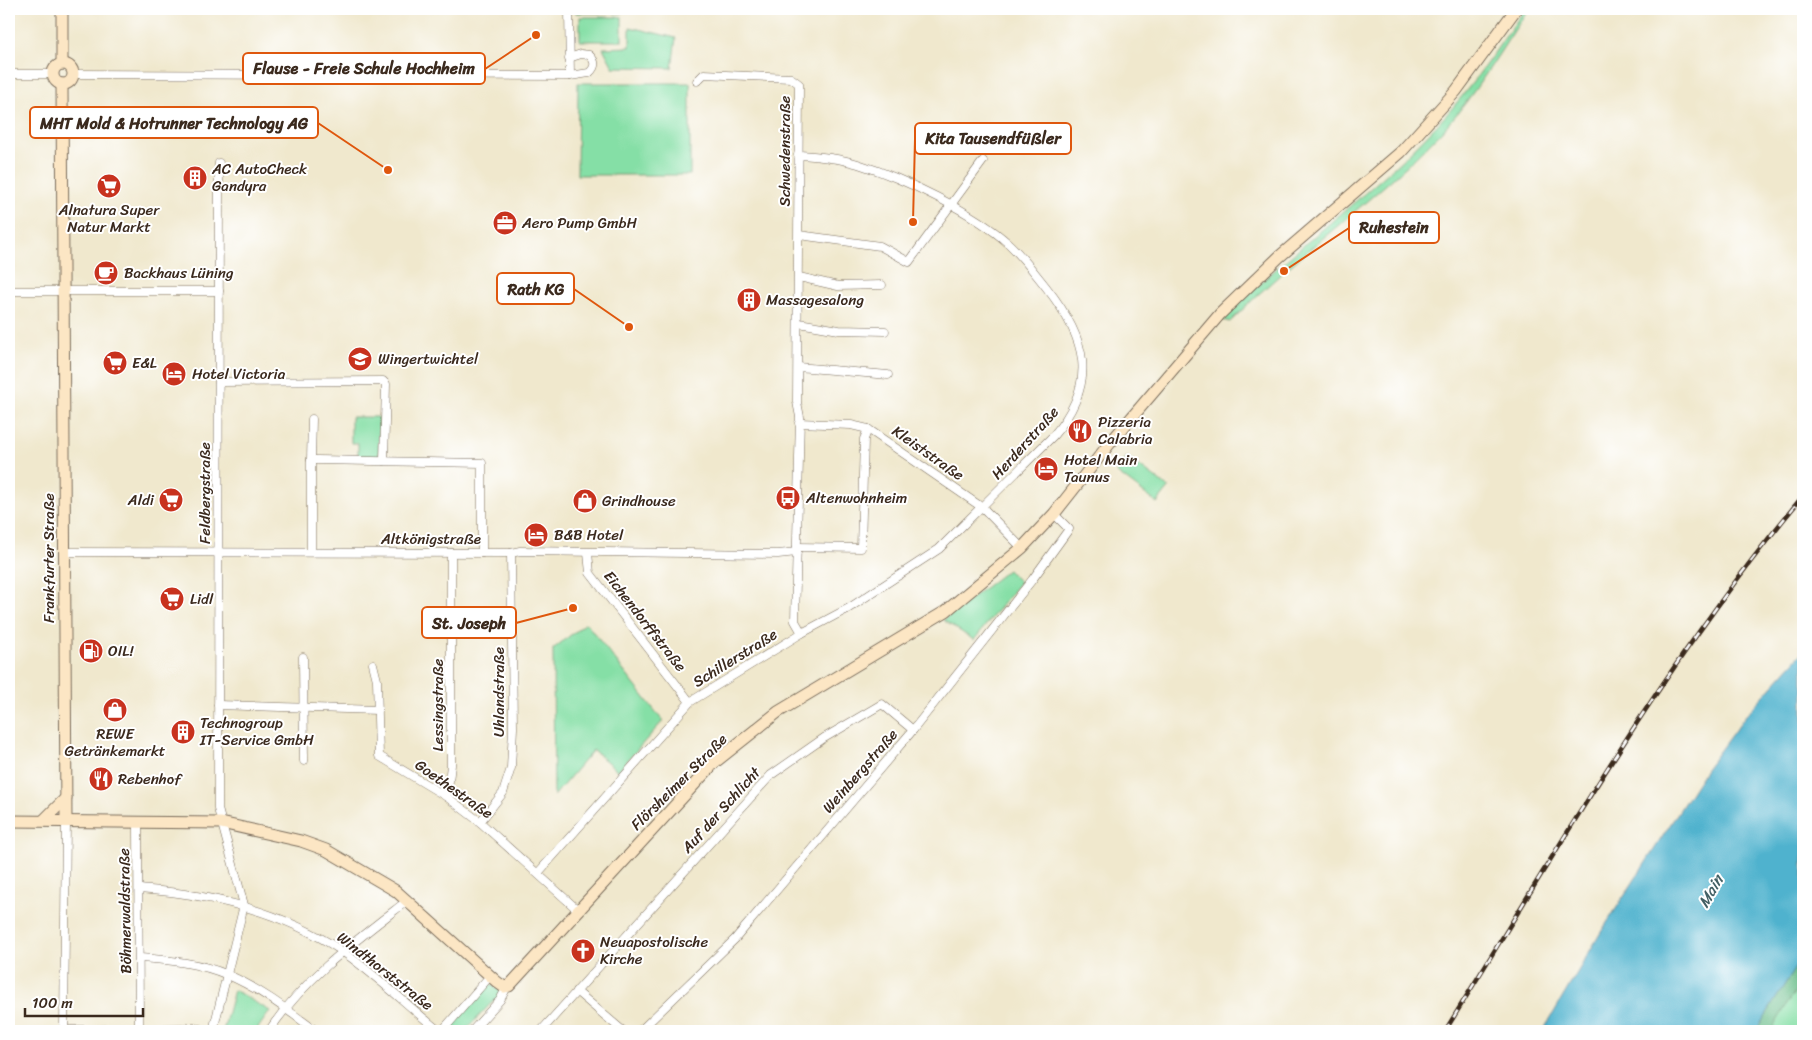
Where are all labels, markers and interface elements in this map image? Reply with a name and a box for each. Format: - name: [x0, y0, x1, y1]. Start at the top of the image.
- callout: Flause - Freie Schule Hochheim: [243, 53, 485, 84]
- text: Flause - Freie Schule Hochheim: [252, 54, 475, 83]
- street label: Schwedenstraße: [772, 95, 798, 207]
- callout: MHT Mold & Hotrunner Technology AG: [30, 107, 318, 138]
- text: MHT Mold & Hotrunner Technology AG: [39, 109, 309, 138]
- callout: Kita Tausendfüßler: [915, 123, 1071, 154]
- text: Kita Tausendfüßler: [924, 124, 1062, 153]
- place label: AC AutoCheck Gandyra: [211, 156, 308, 199]
- building icon: AC AutoCheck Gandyra: [182, 165, 208, 191]
- supermarket icon: Alnatura Super Natur Markt: [96, 173, 122, 199]
- place label: Alnatura Super Natur Markt: [58, 197, 160, 240]
- office icon: Aero Pump GmbH: [492, 210, 518, 236]
- place label: Aero Pump GmbH: [521, 210, 638, 236]
- callout: Ruhestein: [1349, 212, 1439, 243]
- text: Ruhestein: [1358, 213, 1429, 242]
- cafe icon: Backhaus Lüning: [93, 260, 119, 286]
- place label: Backhaus Lüning: [124, 260, 234, 286]
- callout: Rath KG: [497, 273, 574, 304]
- text: Rath KG: [507, 275, 565, 304]
- building icon: Massagesalong: [736, 287, 762, 313]
- place label: Massagesalong: [766, 287, 864, 313]
- school or university icon: Wingertwichtel: [347, 346, 373, 372]
- place label: Wingertwichtel: [378, 346, 479, 372]
- supermarket icon: E&L: [102, 350, 128, 376]
- place label: E&L: [132, 350, 157, 376]
- hotel icon: Hotel Victoria: [161, 361, 187, 387]
- place label: Hotel Victoria: [192, 361, 286, 387]
- street label: Herderstraße: [985, 400, 1065, 486]
- place label: Pizzeria Calabria: [1098, 409, 1153, 452]
- street label: Kleiststraße: [886, 418, 970, 488]
- restaurant icon: Pizzeria Calabria: [1067, 418, 1093, 444]
- street label: Feldbergstraße: [192, 442, 218, 544]
- place label: Hotel Main Taunus: [1064, 447, 1137, 490]
- hotel icon: Hotel Main Taunus: [1033, 456, 1059, 482]
- bus stop icon: Altenwohnheim: [775, 485, 801, 511]
- place label: Altenwohnheim: [805, 485, 907, 511]
- place label: Aldi: [127, 487, 155, 513]
- supermarket icon: Aldi: [158, 487, 184, 513]
- shop icon: Grindhouse: [572, 488, 598, 514]
- place label: Grindhouse: [602, 488, 676, 514]
- street label: Frankfurter Straße: [36, 493, 62, 623]
- hotel icon: B&B Hotel: [523, 522, 549, 548]
- place label: B&B Hotel: [554, 522, 624, 548]
- street label: Altkönigstraße: [380, 526, 481, 552]
- street label: Eichendorffstraße: [597, 565, 693, 678]
- supermarket icon: Lidl: [159, 586, 185, 612]
- place label: Lidl: [190, 586, 214, 612]
- callout: St. Joseph: [422, 607, 516, 638]
- text: St. Joseph: [431, 609, 507, 638]
- street label: Schillerstraße: [688, 621, 783, 694]
- fuel station icon: OIL!: [78, 638, 104, 664]
- place label: OIL!: [108, 638, 134, 664]
- street label: Uhlandstraße: [486, 647, 512, 737]
- street label: Lessingstraße: [425, 658, 451, 752]
- shop icon: REWE Getränkemarkt: [102, 697, 128, 723]
- place label: Technogroup IT-Service GmbH: [199, 710, 314, 753]
- building icon: Technogroup IT-Service GmbH: [170, 719, 196, 745]
- place label: REWE Getränkemarkt: [65, 721, 166, 764]
- street label: Weinbergstraße: [816, 723, 904, 819]
- street label: Flörsheimer Straße: [624, 727, 734, 837]
- street label: Goethestraße: [409, 752, 499, 826]
- street label: Auf der Schlicht: [674, 760, 768, 860]
- restaurant icon: Rebenhof: [88, 766, 114, 792]
- place label: Rebenhof: [118, 766, 183, 792]
- street label: Böhmerwaldstraße: [111, 848, 139, 974]
- water label: Main: [1689, 867, 1733, 913]
- street label: Windthorststraße: [331, 925, 439, 1017]
- place label: Neuapostolische Kirche: [600, 929, 708, 972]
- church icon: Neuapostolische Kirche: [570, 938, 596, 964]
- scale bar: [25, 985, 142, 1017]
- text: 100 m: [32, 990, 73, 1016]

